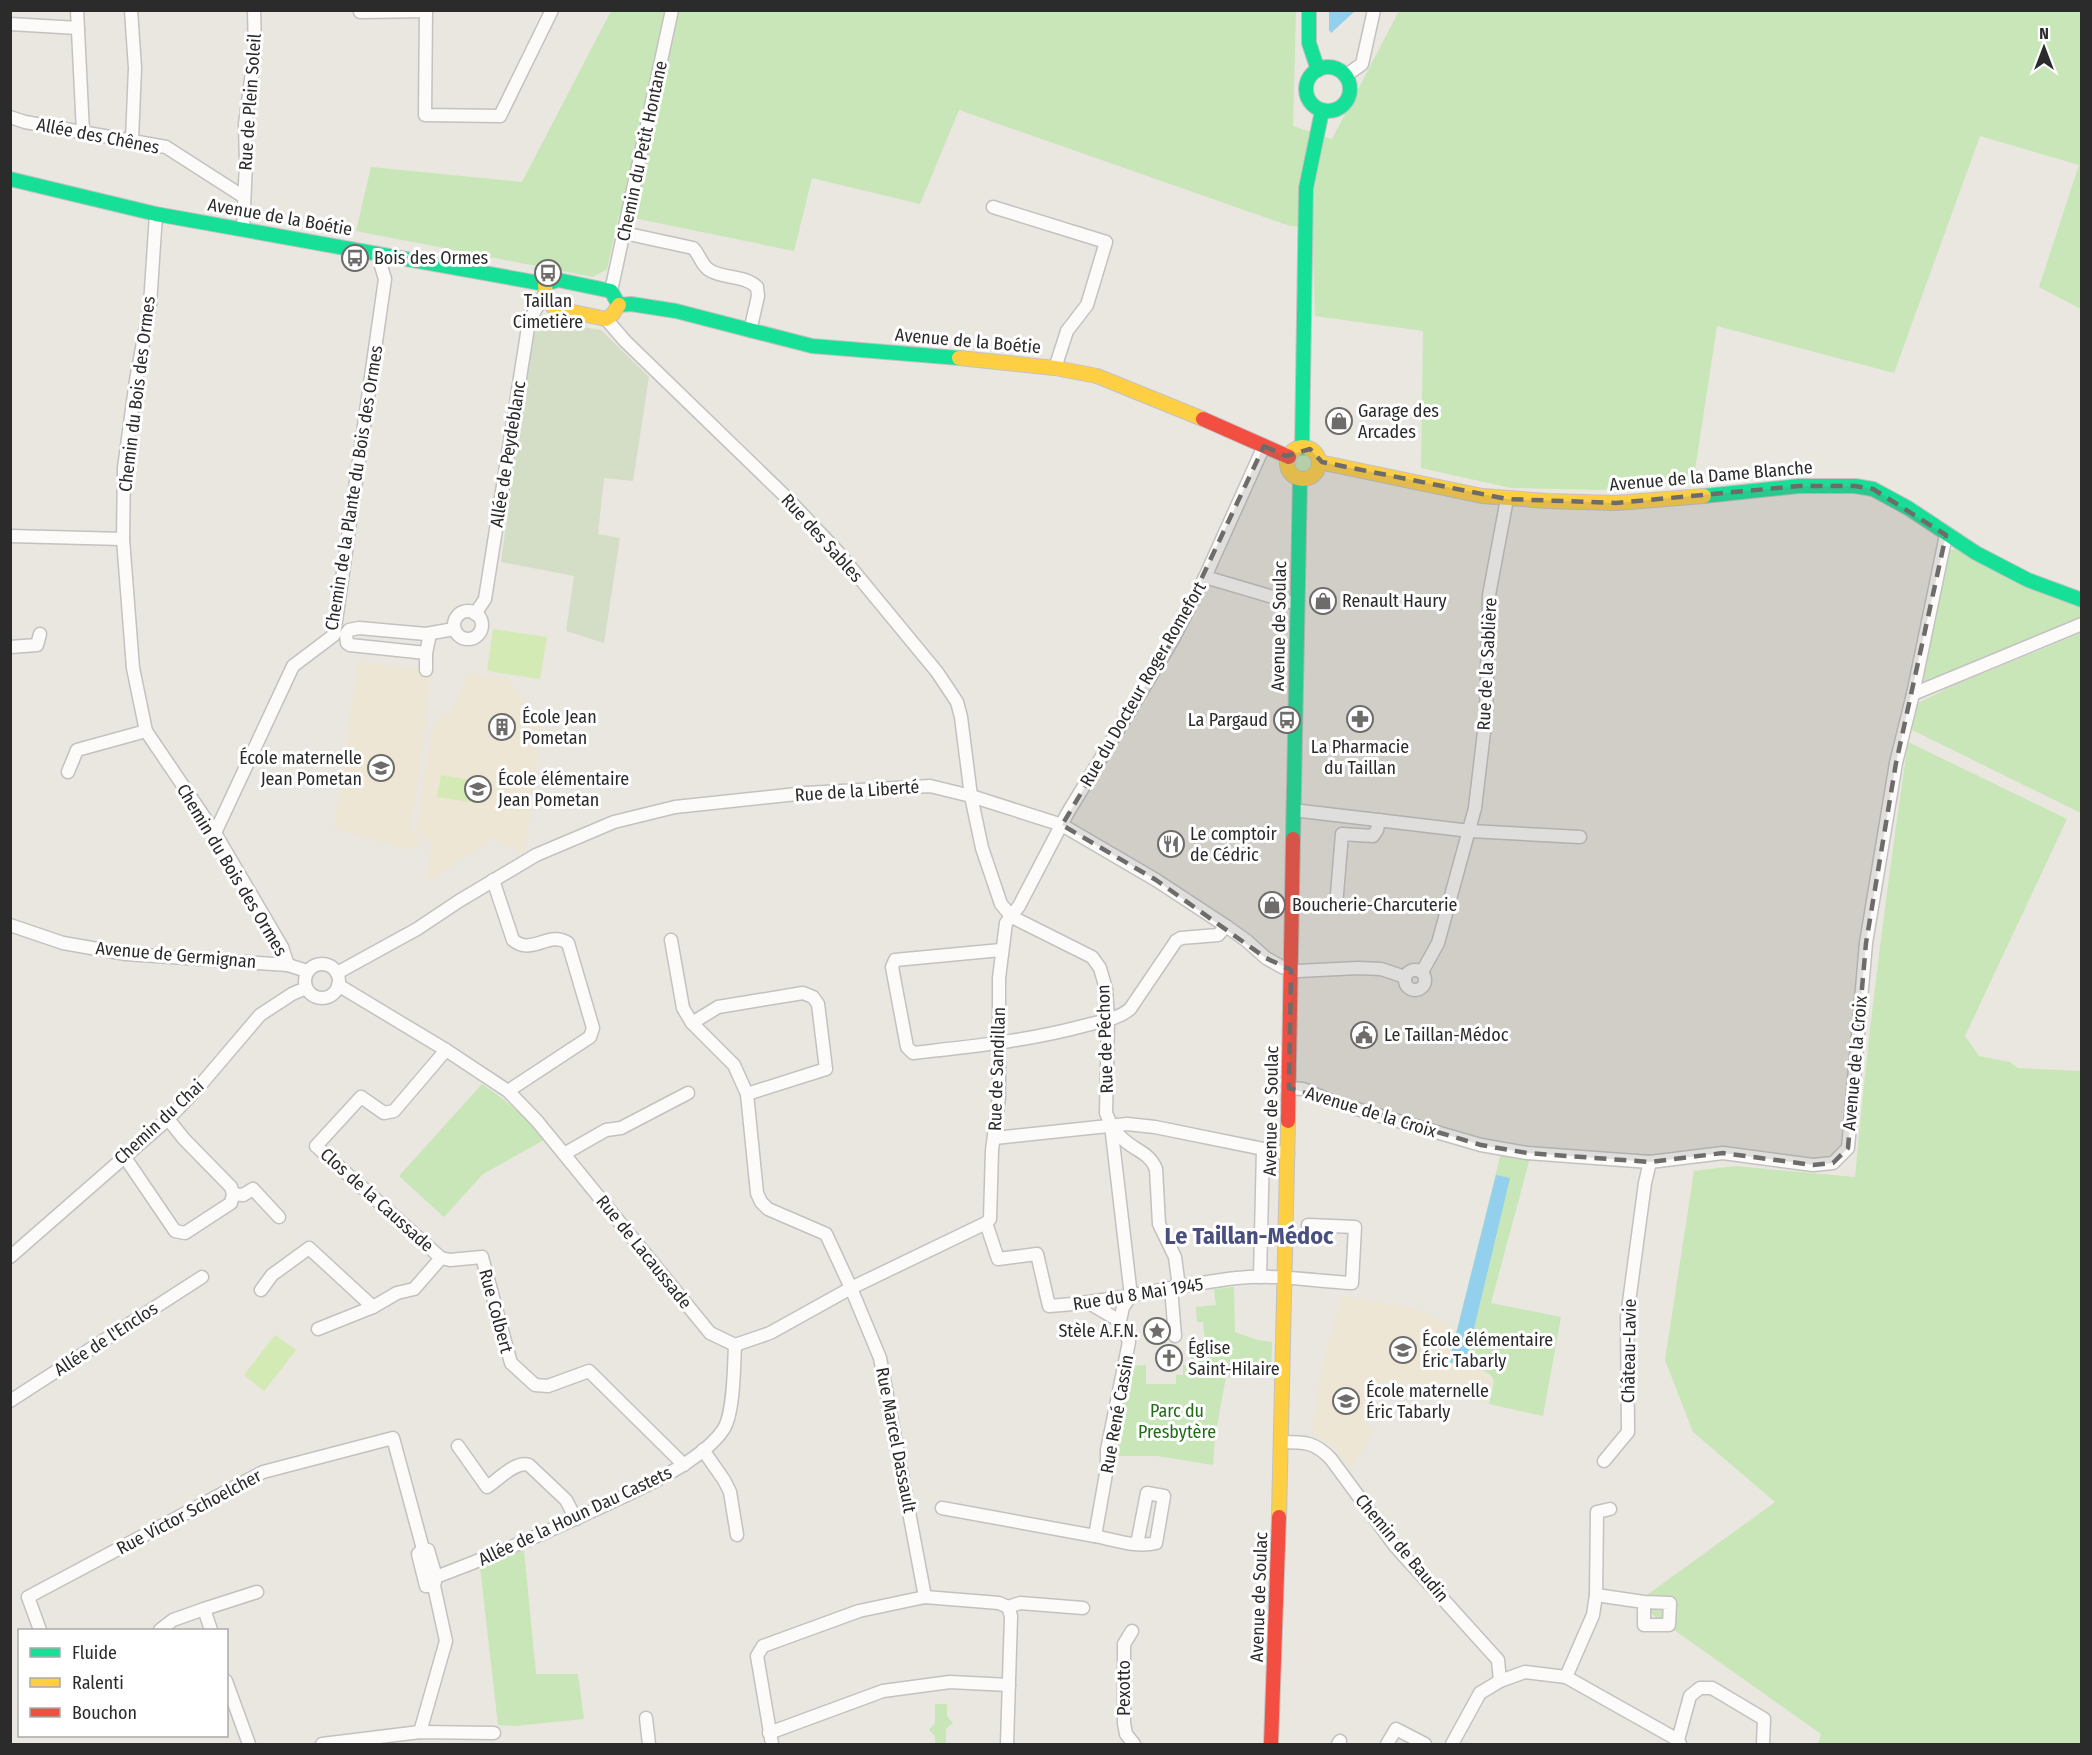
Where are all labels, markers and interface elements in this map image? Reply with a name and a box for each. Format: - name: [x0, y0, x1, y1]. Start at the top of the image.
- north arrow: [2014, 18, 2074, 78]
- text: N: [2039, 24, 2049, 43]
- street label: Rue de Plein Soleil: [234, 32, 266, 171]
- street label: Chemin du Petit Hontane: [612, 59, 672, 243]
- street label: Allée des Chênes: [35, 113, 162, 159]
- street label: Avenue de la Boétie: [206, 193, 354, 241]
- bus stop icon: Bois des Ormes: [340, 243, 370, 273]
- place label: Bois des Ormes: [374, 247, 489, 269]
- bus stop icon: Taillan Cimetière: [533, 258, 563, 288]
- place label: Taillan Cimetière: [513, 290, 583, 333]
- street label: Chemin du Bois des Ormes: [114, 295, 160, 493]
- street label: Avenue de la Boétie: [894, 324, 1042, 358]
- street label: Chemin de la Plante du Bois des Ormes: [321, 344, 387, 632]
- street label: Allée de Peydeblanc: [486, 379, 530, 529]
- place label: Garage des Arcades: [1358, 400, 1439, 443]
- shop icon: Garage des Arcades: [1324, 406, 1354, 436]
- street label: Avenue de la Dame Blanche: [1609, 456, 1814, 496]
- street label: Rue des Sables: [777, 489, 868, 587]
- street label: Avenue de Soulac: [1267, 560, 1291, 691]
- street label: Rue du Docteur Roger Romefort: [1075, 578, 1211, 790]
- shop icon: Renault Haury: [1308, 586, 1338, 616]
- place label: Renault Haury: [1342, 590, 1446, 612]
- street label: Rue de la Sablière: [1473, 597, 1501, 731]
- pharmacy icon: La Pharmacie du Taillan: [1345, 704, 1375, 734]
- place label: École Jean Pometan: [522, 705, 597, 749]
- bus stop icon: La Pargaud: [1272, 705, 1302, 735]
- place label: La Pargaud: [1188, 709, 1268, 731]
- building icon: École Jean Pometan: [487, 712, 517, 742]
- place label: La Pharmacie du Taillan: [1311, 736, 1409, 779]
- place label: École maternelle Jean Pometan: [239, 746, 362, 790]
- school or university icon: École maternelle Jean Pometan: [366, 753, 396, 783]
- place label: École élémentaire Jean Pometan: [498, 767, 629, 811]
- school or university icon: École élémentaire Jean Pometan: [463, 774, 493, 804]
- street label: Rue de la Liberté: [794, 776, 920, 806]
- street label: Chemin du Bois des Ormes: [172, 780, 292, 960]
- place label: Le comptoir de Cédric: [1190, 823, 1278, 866]
- restaurant icon: Le comptoir de Cédric: [1156, 829, 1186, 859]
- shop icon: Boucherie-Charcuterie: [1257, 890, 1287, 920]
- place label: Boucherie-Charcuterie: [1292, 894, 1458, 916]
- street label: Avenue de Germignan: [95, 937, 257, 973]
- street label: Rue de Péchon: [1092, 984, 1118, 1094]
- street label: Avenue de la Croix: [1838, 995, 1872, 1131]
- street label: Rue de Sandillan: [984, 1007, 1010, 1131]
- public building icon: Le Taillan-Médoc: [1349, 1020, 1379, 1050]
- place label: Le Taillan-Médoc: [1384, 1024, 1509, 1046]
- street label: Avenue de Soulac: [1259, 1045, 1283, 1176]
- street label: Chemin du Chai: [110, 1075, 208, 1169]
- street label: Avenue de la Croix: [1303, 1082, 1439, 1142]
- street label: Clos de la Caussade: [316, 1143, 438, 1257]
- street label: Rue de Lacaussade: [591, 1191, 697, 1313]
- district label: Le Taillan-Médoc: [1165, 1222, 1334, 1250]
- street label: Rue Colbert: [474, 1267, 518, 1355]
- street label: Rue du 8 Mai 1945: [1071, 1273, 1205, 1315]
- street label: Allée de l'Enclos: [50, 1297, 162, 1381]
- street label: Château-Lavie: [1617, 1299, 1641, 1403]
- place icon: Stèle A.F.N.: [1142, 1316, 1172, 1346]
- place label: Stèle A.F.N.: [1058, 1320, 1138, 1342]
- place label: École élémentaire Éric Tabarly: [1422, 1328, 1553, 1372]
- school or university icon: École élémentaire Éric Tabarly: [1388, 1335, 1418, 1365]
- place label: Église Saint-Hilaire: [1188, 1336, 1280, 1380]
- church icon: Église Saint-Hilaire: [1154, 1343, 1184, 1373]
- street label: Rue René Cassin: [1096, 1353, 1138, 1475]
- street label: Rue Marcel Dassault: [871, 1365, 921, 1515]
- place label: École maternelle Éric Tabarly: [1366, 1379, 1489, 1423]
- school or university icon: École maternelle Éric Tabarly: [1331, 1386, 1361, 1416]
- park label: Parc du Presbytère: [1138, 1400, 1216, 1443]
- street label: Allée de la Houn Dau Castets: [475, 1461, 676, 1571]
- street label: Rue Victor Schoelcher: [113, 1464, 266, 1559]
- street label: Chemin de Baudin: [1351, 1490, 1453, 1606]
- street label: Avenue de Soulac: [1246, 1531, 1272, 1662]
- legend: [18, 1629, 228, 1737]
- text: Fluide: [72, 1642, 117, 1664]
- street label: Pexotto: [1113, 1660, 1135, 1716]
- text: Ralenti: [72, 1672, 124, 1694]
- text: Bouchon: [72, 1702, 137, 1724]

